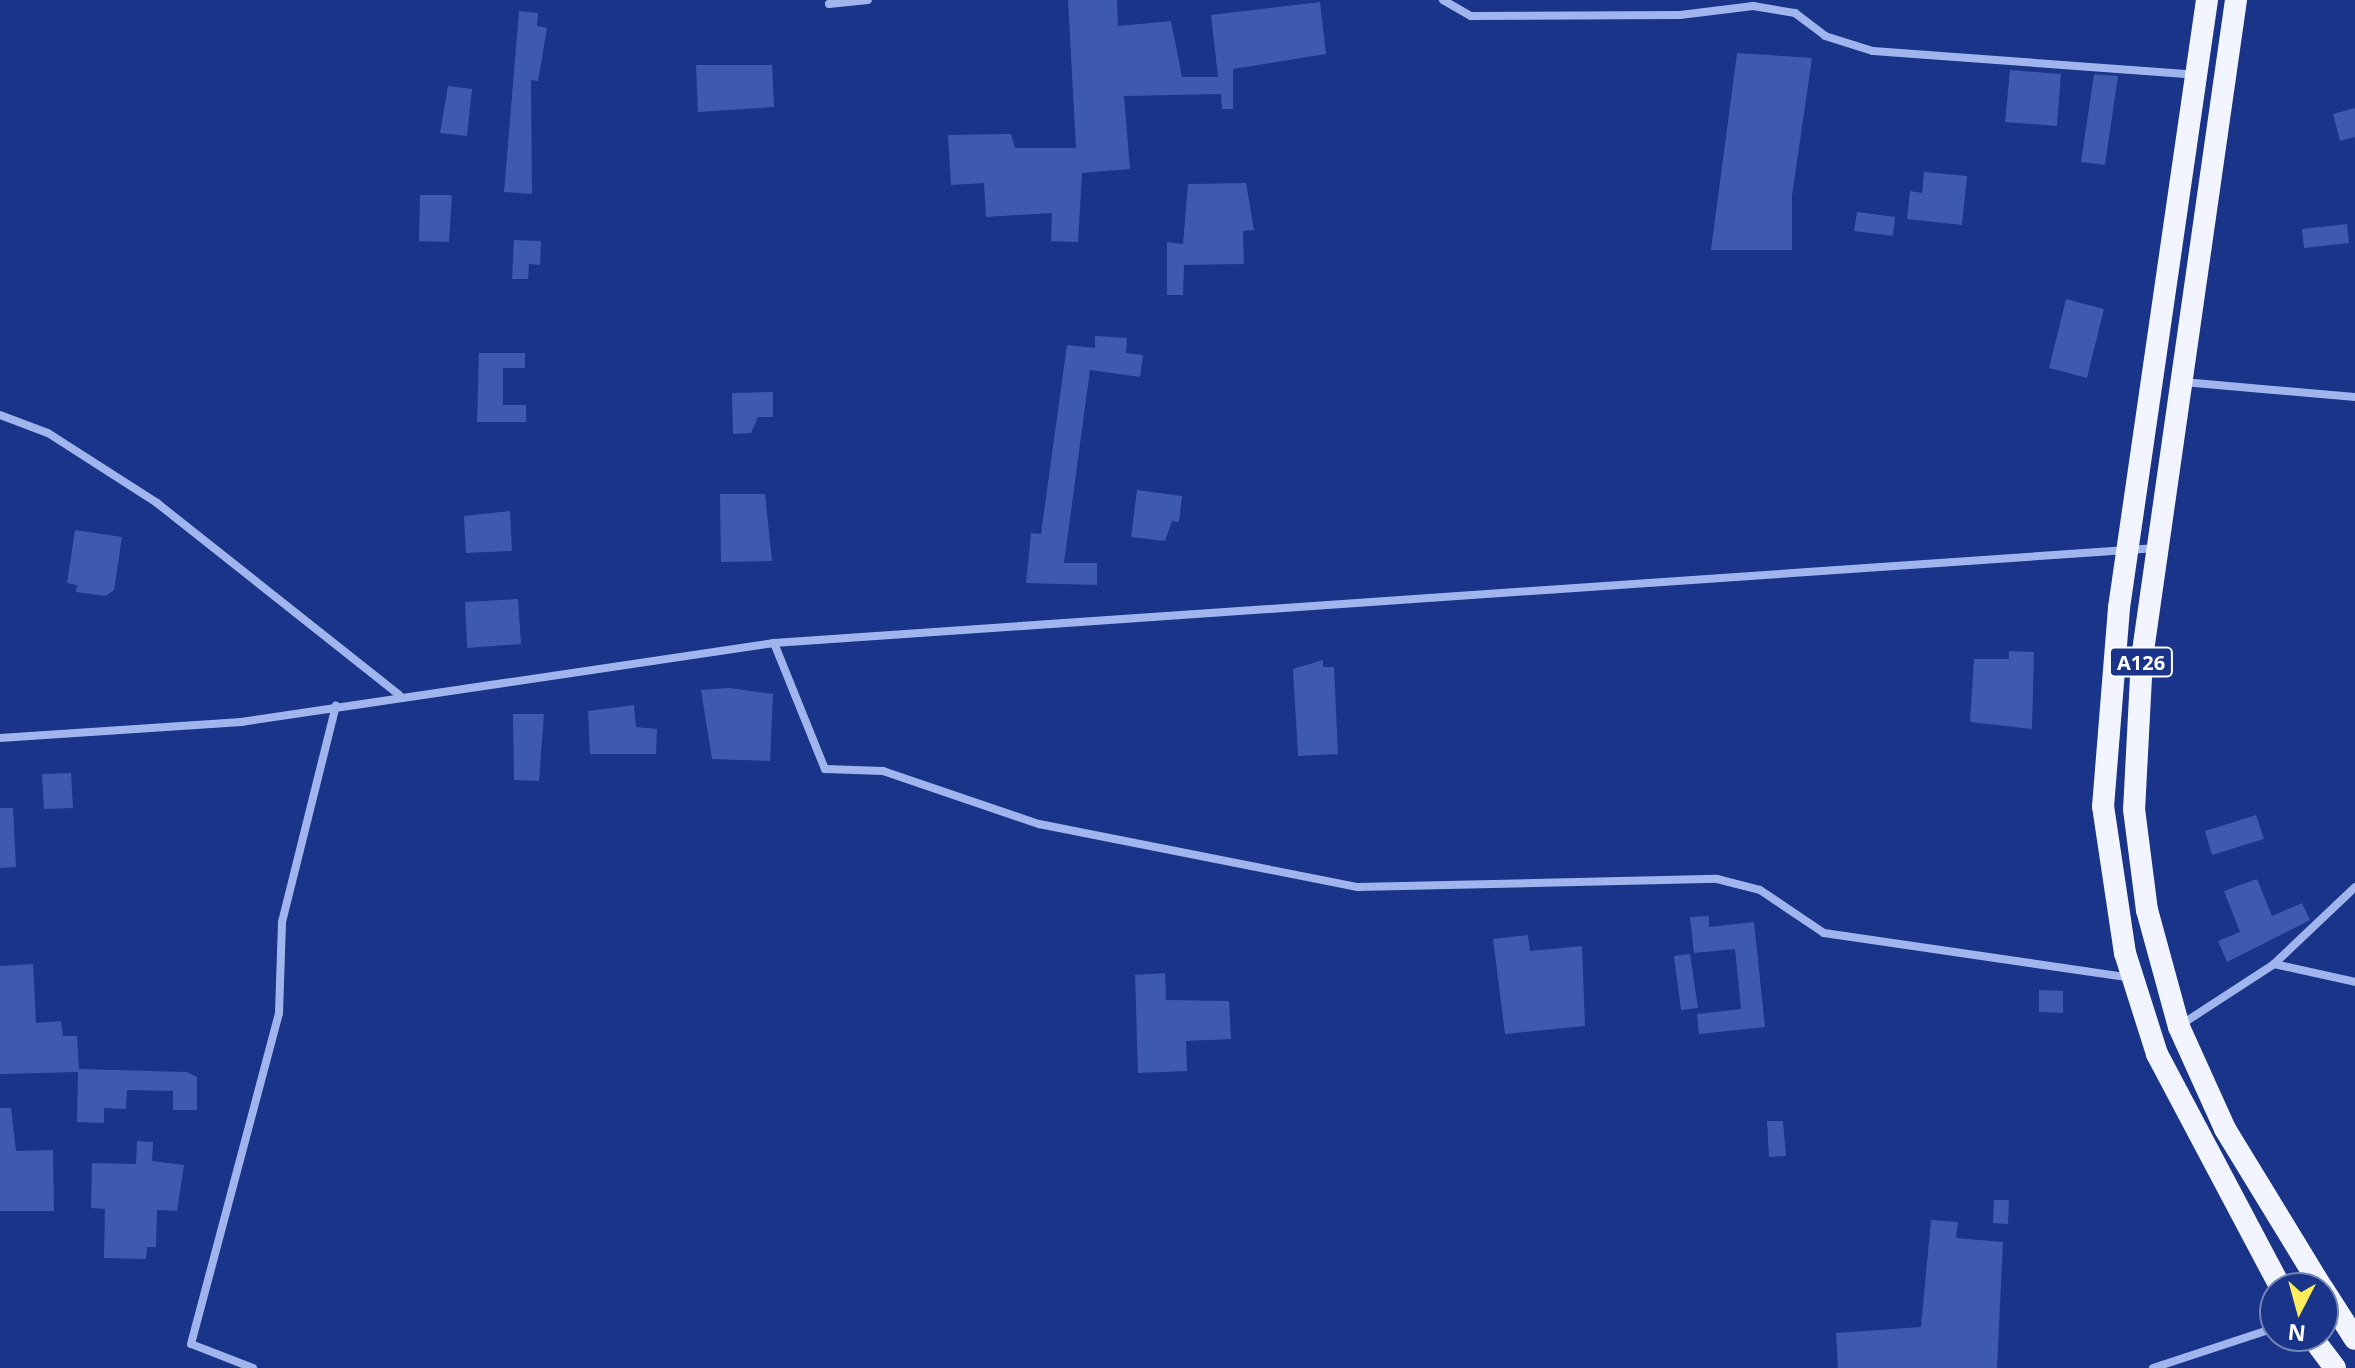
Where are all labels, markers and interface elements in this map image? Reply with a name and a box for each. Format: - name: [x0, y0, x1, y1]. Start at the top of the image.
- road number: A126: [2107, 646, 2175, 678]
- north arrow: [2259, 1272, 2339, 1352]
- text: N: [2286, 1318, 2307, 1350]

